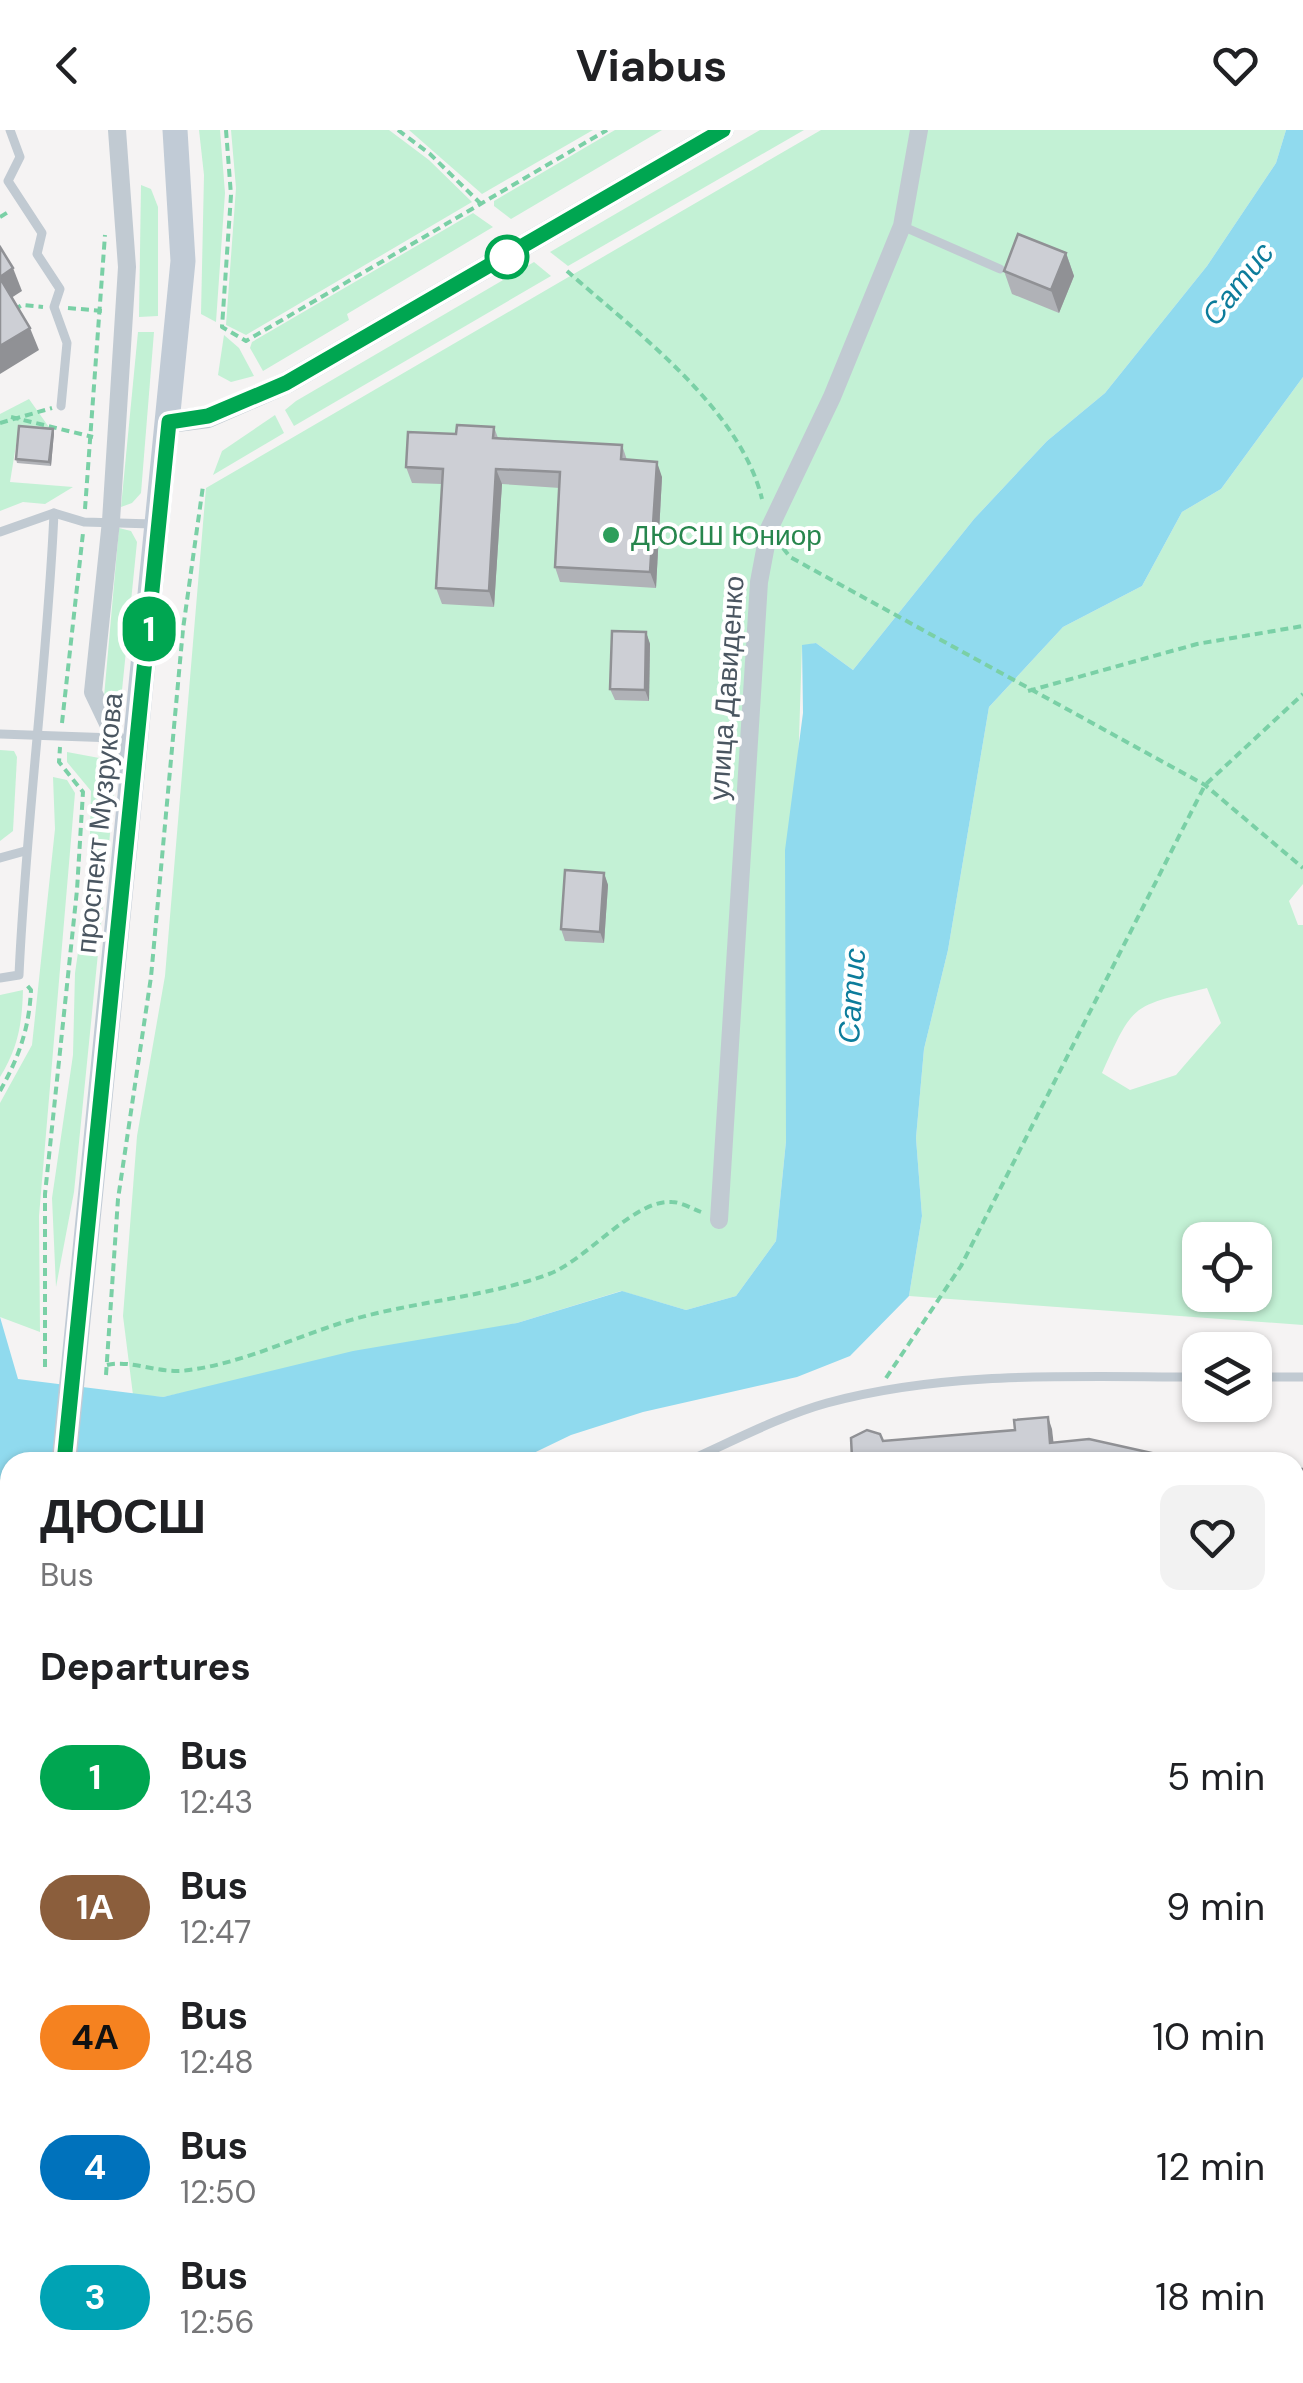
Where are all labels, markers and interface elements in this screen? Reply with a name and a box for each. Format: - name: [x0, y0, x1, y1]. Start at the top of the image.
- text: Viabus: [576, 36, 727, 95]
- icon: back: [40, 38, 95, 93]
- icon: heart: [1208, 38, 1263, 93]
- water label: Сатис: [1193, 234, 1282, 333]
- unlabelled marker: [486, 236, 528, 278]
- place label: ДЮСШ Юниор: [631, 517, 822, 554]
- marker: ДЮСШ Юниор: [600, 524, 622, 546]
- street label: улица Давиденко: [700, 575, 753, 802]
- line badge: 1: [116, 596, 182, 662]
- text: 1: [143, 606, 155, 652]
- street label: проспект Музрукова: [67, 690, 132, 955]
- water label: Сатис: [829, 947, 874, 1045]
- map controls: [1182, 1222, 1272, 1422]
- button: locate: [1182, 1222, 1272, 1312]
- button: layers: [1182, 1332, 1272, 1422]
- text: ДЮСШ: [40, 1485, 206, 1548]
- button: heart: [1160, 1485, 1265, 1590]
- text: Bus: [40, 1554, 94, 1596]
- text: Departures: [40, 1642, 251, 1692]
- text: Bus: [180, 1731, 248, 1781]
- text: 5 min: [1167, 1752, 1265, 1802]
- text: 1: [89, 1754, 101, 1800]
- text: 12:43: [180, 1781, 253, 1823]
- text: Bus: [180, 1861, 248, 1911]
- text: 9 min: [1166, 1882, 1265, 1932]
- text: 1А: [76, 1884, 114, 1930]
- text: 12:47: [180, 1911, 251, 1953]
- text: Bus: [180, 1991, 248, 2041]
- text: 10 min: [1152, 2012, 1265, 2062]
- text: 4А: [71, 2014, 119, 2060]
- text: 12:48: [180, 2041, 254, 2083]
- text: Bus: [180, 2121, 248, 2171]
- text: 12 min: [1156, 2142, 1265, 2192]
- text: 4: [84, 2144, 106, 2190]
- text: 12:50: [180, 2171, 256, 2213]
- text: Bus: [180, 2251, 248, 2301]
- text: 18 min: [1155, 2272, 1265, 2322]
- text: 3: [84, 2274, 106, 2320]
- text: 12:56: [180, 2301, 255, 2343]

